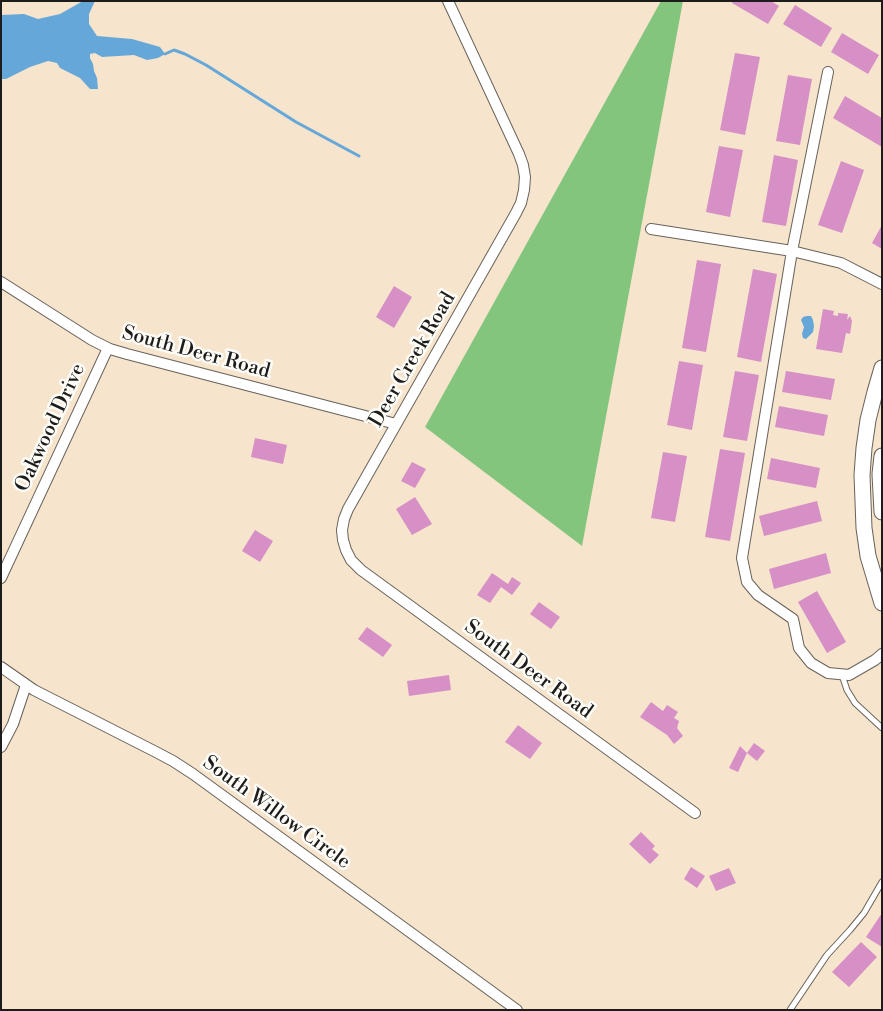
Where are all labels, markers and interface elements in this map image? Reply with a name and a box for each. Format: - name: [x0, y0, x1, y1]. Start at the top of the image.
- street label: Deer Creek Road: [365, 288, 461, 432]
- street label: South Deer Road: [119, 322, 273, 384]
- street label: Oakwood Drive: [11, 360, 91, 496]
- street label: South Deer Road: [459, 616, 597, 724]
- street label: South Willow Circle: [197, 751, 355, 875]

